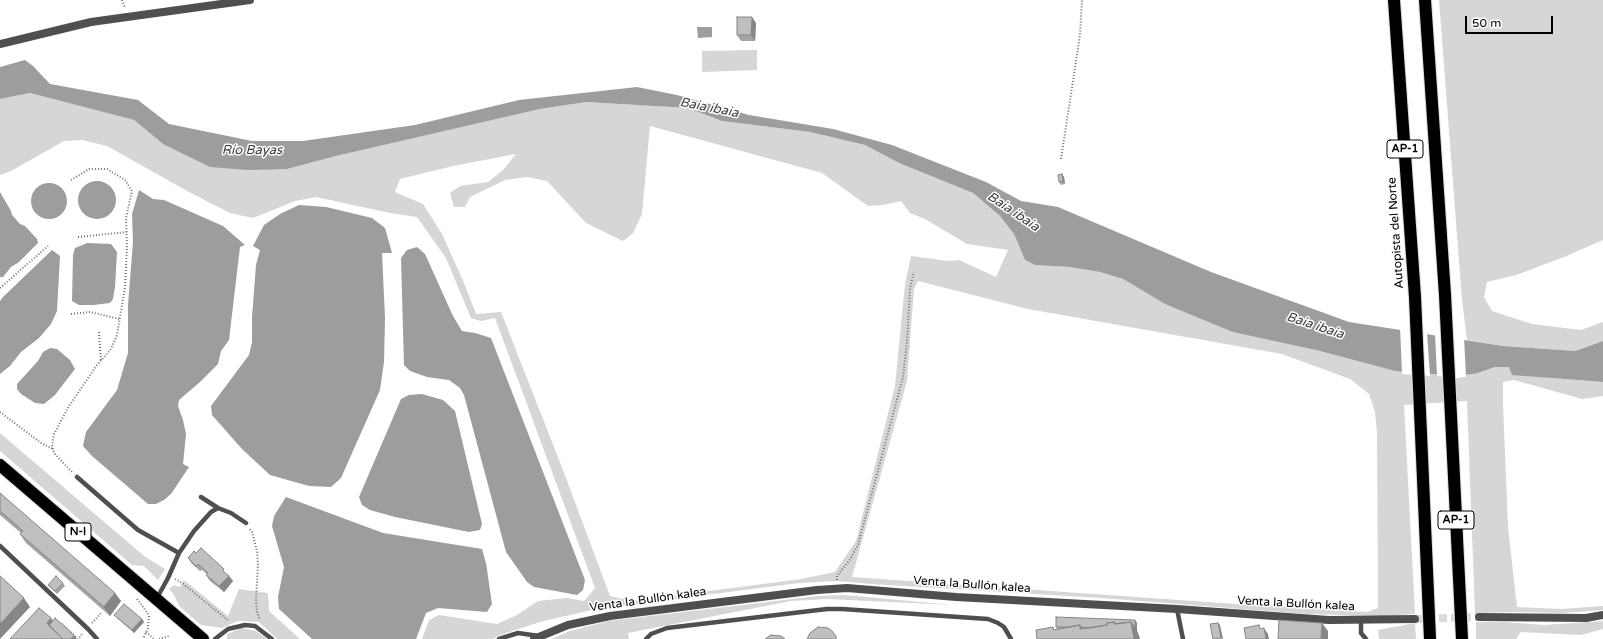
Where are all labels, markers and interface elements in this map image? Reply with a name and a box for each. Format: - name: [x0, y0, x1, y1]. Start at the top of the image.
- scale bar: [1467, 8, 1555, 34]
- text: 50 m: [1472, 16, 1501, 30]
- water label: Baia ibaia: [678, 95, 740, 121]
- road number: AP-1: [1387, 140, 1423, 158]
- water label: Río Bayas: [222, 143, 282, 159]
- street label: Autopista del Norte: [1385, 177, 1407, 289]
- water label: Baia ibaia: [984, 189, 1042, 235]
- water label: Baia ibaia: [1284, 309, 1346, 343]
- road number: AP-1: [1438, 511, 1474, 529]
- road number: N-I: [65, 523, 91, 541]
- street label: Venta la Bullón kalea: [913, 574, 1031, 596]
- street label: Venta la Bullón kalea: [589, 585, 707, 615]
- street label: Venta la Bullón kalea: [1237, 594, 1355, 614]

